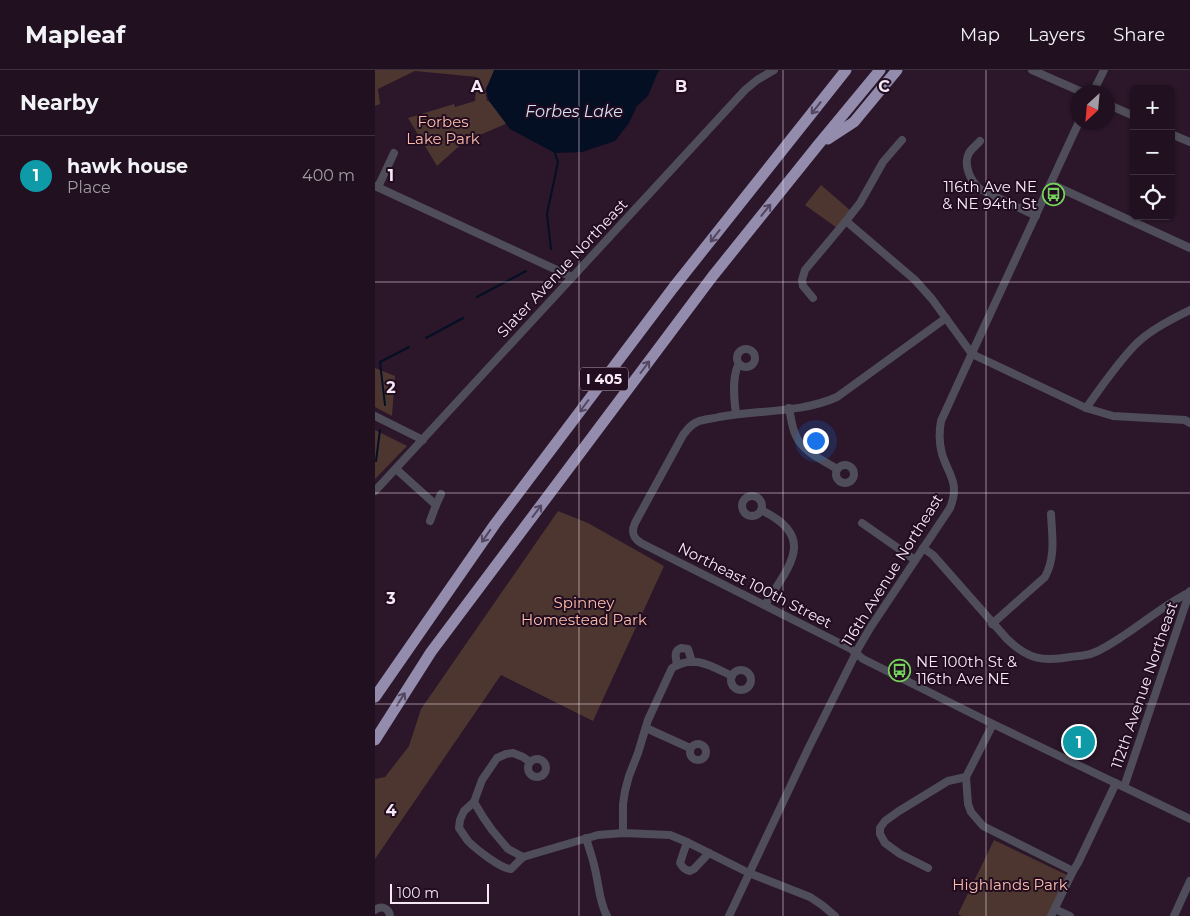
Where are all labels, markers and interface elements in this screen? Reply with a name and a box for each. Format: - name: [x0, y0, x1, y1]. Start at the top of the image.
- text: Mapleaf: [25, 20, 125, 49]
- text: Map: [960, 24, 1000, 46]
- text: Layers: [1028, 24, 1085, 46]
- text: Share: [1113, 24, 1165, 46]
- text: A: [470, 77, 484, 96]
- text: B: [675, 77, 687, 96]
- text: C: [878, 77, 890, 96]
- north arrow: [1070, 85, 1115, 130]
- map controls: [1130, 85, 1175, 220]
- button: +: [1130, 85, 1175, 130]
- text: Nearby: [20, 90, 99, 115]
- one-way arrow: [810, 101, 821, 114]
- water label: Forbes Lake: [525, 102, 623, 121]
- park label: Forbes Lake Park: [406, 112, 480, 148]
- button: −: [1130, 130, 1175, 175]
- text: hawk house: [67, 155, 188, 178]
- text: 1: [33, 166, 39, 185]
- text: 400 m: [302, 166, 355, 185]
- text: 1: [388, 166, 394, 185]
- button: locate: [1130, 175, 1175, 220]
- place label: 116th Ave NE & NE 94th St: [942, 177, 1037, 213]
- text: Place: [67, 178, 111, 197]
- bus stop icon: 116th Ave NE & NE 94th St: [1041, 183, 1065, 207]
- street label: Slater Avenue Northeast: [493, 195, 631, 341]
- one-way arrow: [760, 204, 771, 217]
- one-way arrow: [709, 229, 720, 242]
- one-way arrow: [640, 360, 650, 374]
- road number: I 405: [580, 368, 628, 390]
- text: 2: [386, 378, 396, 397]
- one-way arrow: [578, 399, 589, 412]
- your location: [803, 428, 829, 454]
- street label: 116th Avenue Northeast: [837, 490, 947, 650]
- one-way arrow: [532, 504, 542, 518]
- one-way arrow: [481, 529, 491, 543]
- street label: Northeast 100th Street: [675, 538, 835, 632]
- text: 3: [385, 589, 396, 608]
- park label: Spinney Homestead Park: [521, 593, 647, 629]
- street label: 112th Avenue Northeast: [1106, 599, 1182, 771]
- place label: NE 100th St & 116th Ave NE: [916, 652, 1017, 688]
- bus stop icon: NE 100th St & 116th Ave NE: [888, 658, 912, 682]
- one-way arrow: [396, 693, 406, 707]
- pin: 1: [1063, 723, 1095, 761]
- text: 4: [385, 801, 397, 820]
- park label: Highlands Park: [952, 875, 1068, 894]
- scale bar: [390, 881, 489, 904]
- text: 100 m: [397, 884, 439, 902]

